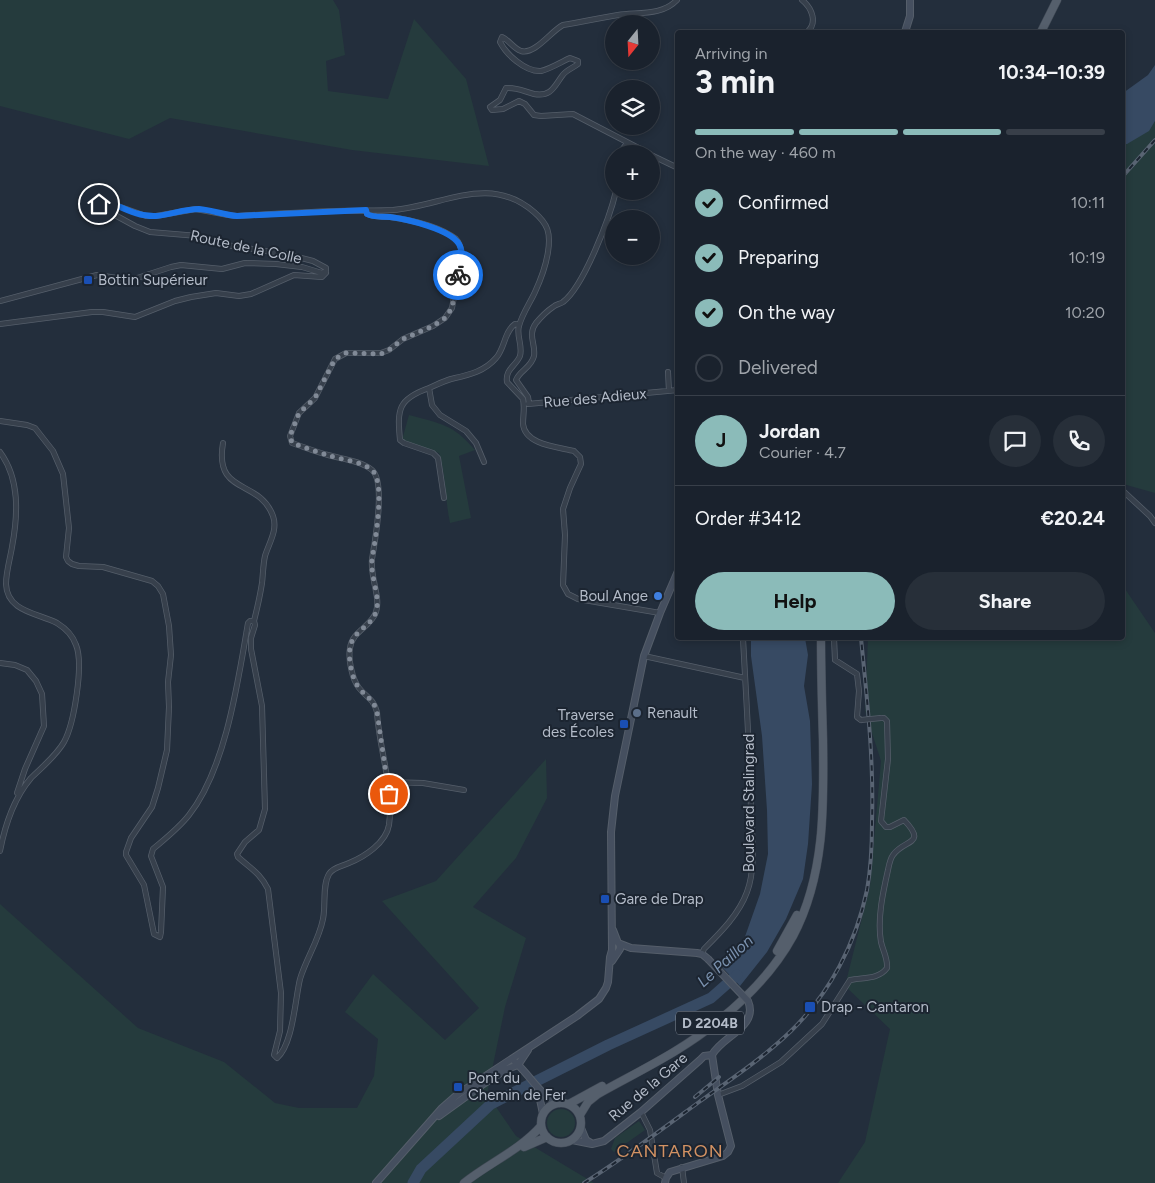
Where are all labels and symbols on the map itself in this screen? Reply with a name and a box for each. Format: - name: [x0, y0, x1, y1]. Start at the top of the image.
- north arrow: [605, 15, 660, 70]
- pin: [78, 183, 120, 225]
- street label: Route de la Colle: [189, 226, 303, 268]
- courier: [433, 250, 483, 300]
- place label: Bottin Supérieur: [98, 271, 208, 289]
- marker: Bottin Supérieur: [82, 274, 94, 286]
- street label: Rue des Adieux: [543, 385, 647, 411]
- place label: Boul Ange: [579, 587, 648, 605]
- marker: Boul Ange: [652, 590, 664, 602]
- place label: Renault: [647, 704, 698, 722]
- place label: Traverse des Écoles: [542, 706, 614, 741]
- marker: Renault: [631, 707, 643, 719]
- marker: Traverse des Écoles: [618, 718, 630, 730]
- street label: Boulevard Stalingrad: [740, 734, 758, 872]
- pin: [368, 773, 410, 815]
- place label: Gare de Drap: [615, 890, 704, 908]
- marker: Gare de Drap: [599, 893, 611, 905]
- water label: Le Paillon: [693, 931, 757, 991]
- place label: Drap - Cantaron: [821, 998, 929, 1016]
- marker: Drap - Cantaron: [803, 1000, 817, 1014]
- road number: D 2204B: [676, 1011, 744, 1034]
- street label: Rue de la Gare: [605, 1049, 691, 1125]
- place label: Pont du Chemin de Fer: [468, 1069, 566, 1104]
- marker: Pont du Chemin de Fer: [452, 1081, 464, 1093]
- district label: CANTARON: [616, 1140, 724, 1162]

